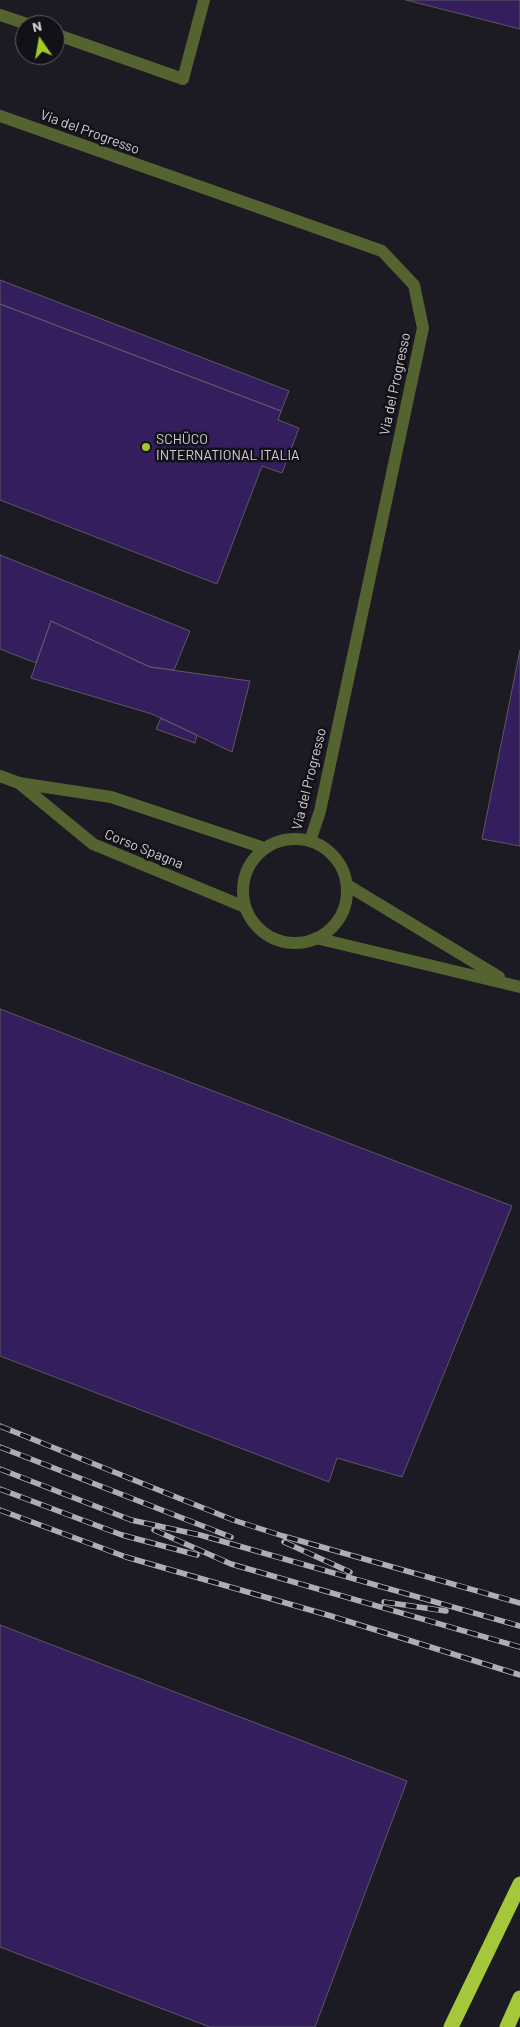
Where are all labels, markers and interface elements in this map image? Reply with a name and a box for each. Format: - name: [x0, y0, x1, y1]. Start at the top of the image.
- north arrow: [15, 15, 65, 65]
- text: N: [31, 17, 43, 35]
- street label: Via del Progresso: [38, 106, 142, 158]
- street label: Via del Progresso: [376, 331, 414, 437]
- place label: SCHÜCO INTERNATIONAL ITALIA: [156, 431, 300, 464]
- marker: SCHÜCO INTERNATIONAL ITALIA: [140, 441, 152, 453]
- street label: Via del Progresso: [288, 726, 330, 832]
- street label: Corso Spagna: [102, 826, 186, 872]

